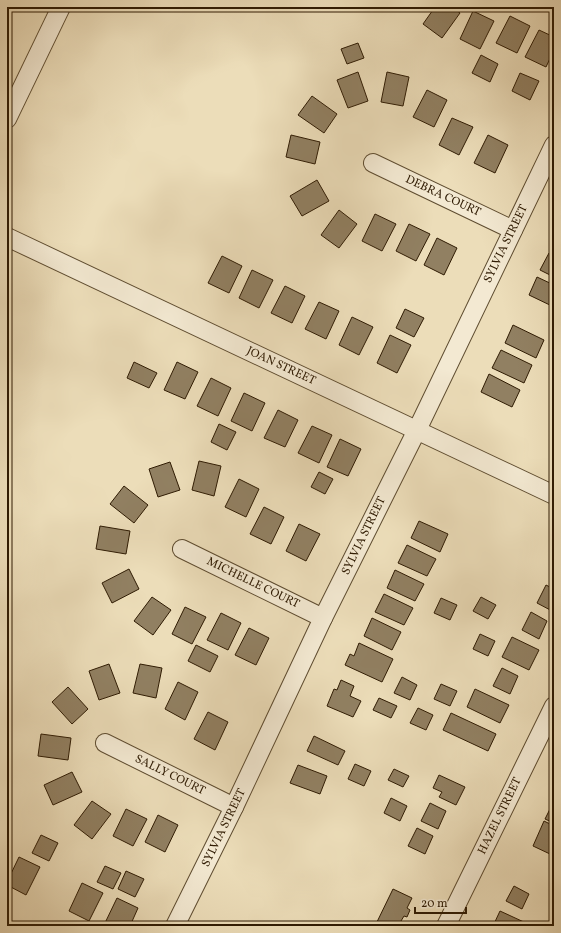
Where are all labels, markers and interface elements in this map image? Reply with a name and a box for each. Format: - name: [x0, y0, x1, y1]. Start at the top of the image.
- street label: DEBRA COURT: [403, 172, 483, 220]
- street label: SYLVIA STREET: [480, 202, 532, 286]
- street label: JOAN STREET: [244, 343, 318, 389]
- street label: SYLVIA STREET: [338, 494, 390, 578]
- street label: MICHELLE COURT: [204, 554, 302, 612]
- street label: SALLY COURT: [132, 751, 208, 799]
- street label: HAZEL STREET: [474, 775, 526, 857]
- street label: SYLVIA STREET: [198, 786, 250, 870]
- scale bar: [415, 889, 466, 915]
- text: 20 m: [421, 896, 448, 912]

